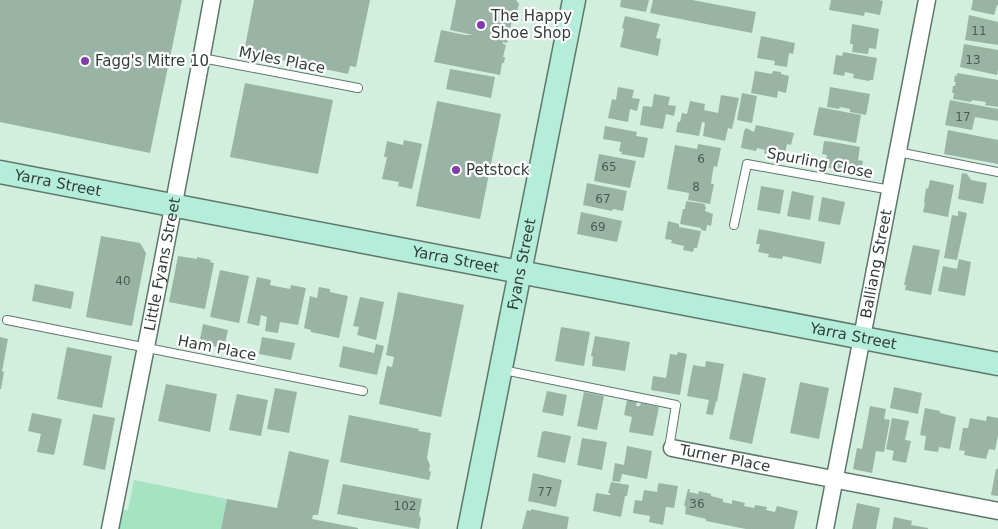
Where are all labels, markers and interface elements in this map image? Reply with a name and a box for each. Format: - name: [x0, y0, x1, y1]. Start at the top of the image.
- place label: The Happy Shoe Shop: [490, 7, 572, 42]
- marker: The Happy Shoe Shop: [475, 19, 487, 31]
- house number: 11: [971, 24, 987, 38]
- street label: Myles Place: [237, 43, 327, 77]
- place label: Fagg's Mitre 10: [95, 52, 209, 70]
- house number: 13: [965, 53, 981, 67]
- marker: Fagg's Mitre 10: [79, 55, 91, 67]
- house number: 17: [955, 110, 971, 124]
- street label: Spurling Close: [765, 144, 875, 182]
- house number: 6: [697, 152, 705, 166]
- house number: 65: [601, 160, 617, 174]
- place label: Petstock: [466, 161, 530, 179]
- marker: Petstock: [450, 164, 462, 176]
- street label: Yarra Street: [12, 166, 103, 200]
- house number: 8: [692, 180, 700, 194]
- house number: 67: [595, 192, 611, 206]
- street label: Little Fyans Street: [140, 196, 184, 332]
- street label: Balliang Street: [857, 208, 895, 320]
- street label: Fyans Street: [504, 217, 539, 312]
- house number: 69: [590, 220, 606, 234]
- street label: Yarra Street: [410, 242, 501, 277]
- house number: 40: [115, 274, 131, 288]
- street label: Yarra Street: [807, 319, 898, 353]
- street label: Ham Place: [176, 332, 258, 364]
- street label: Turner Place: [677, 440, 772, 476]
- house number: 77: [537, 485, 553, 499]
- house number: 36: [689, 497, 705, 511]
- house number: 102: [394, 499, 416, 513]

